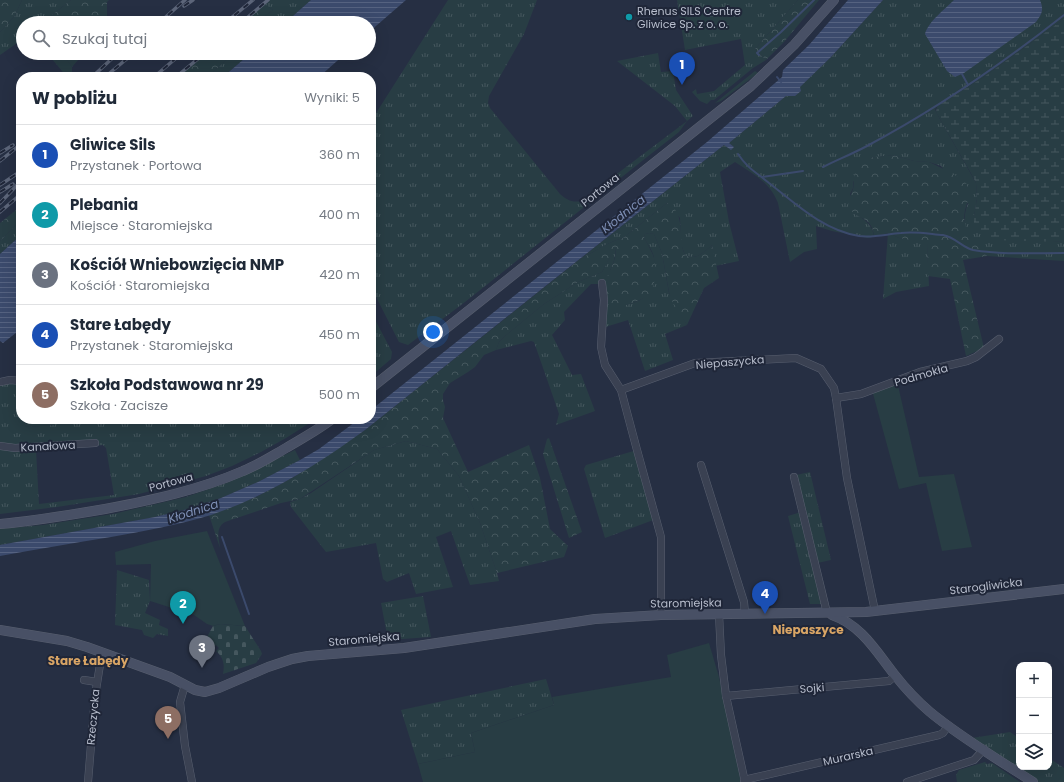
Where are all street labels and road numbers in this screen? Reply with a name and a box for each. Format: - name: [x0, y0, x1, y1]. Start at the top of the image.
- street label: Portowa: [577, 170, 623, 210]
- street label: Niepaszycka: [695, 351, 765, 373]
- street label: Podmokła: [892, 360, 950, 390]
- street label: Kanałowa: [20, 437, 76, 455]
- street label: Portowa: [147, 468, 195, 496]
- street label: Starogliwicka: [949, 574, 1023, 598]
- street label: Staromiejska: [650, 594, 722, 612]
- street label: Staromiejska: [328, 628, 400, 650]
- street label: Sojki: [799, 679, 825, 697]
- street label: Rzeczycka: [83, 688, 103, 746]
- street label: Murarska: [821, 742, 875, 770]

